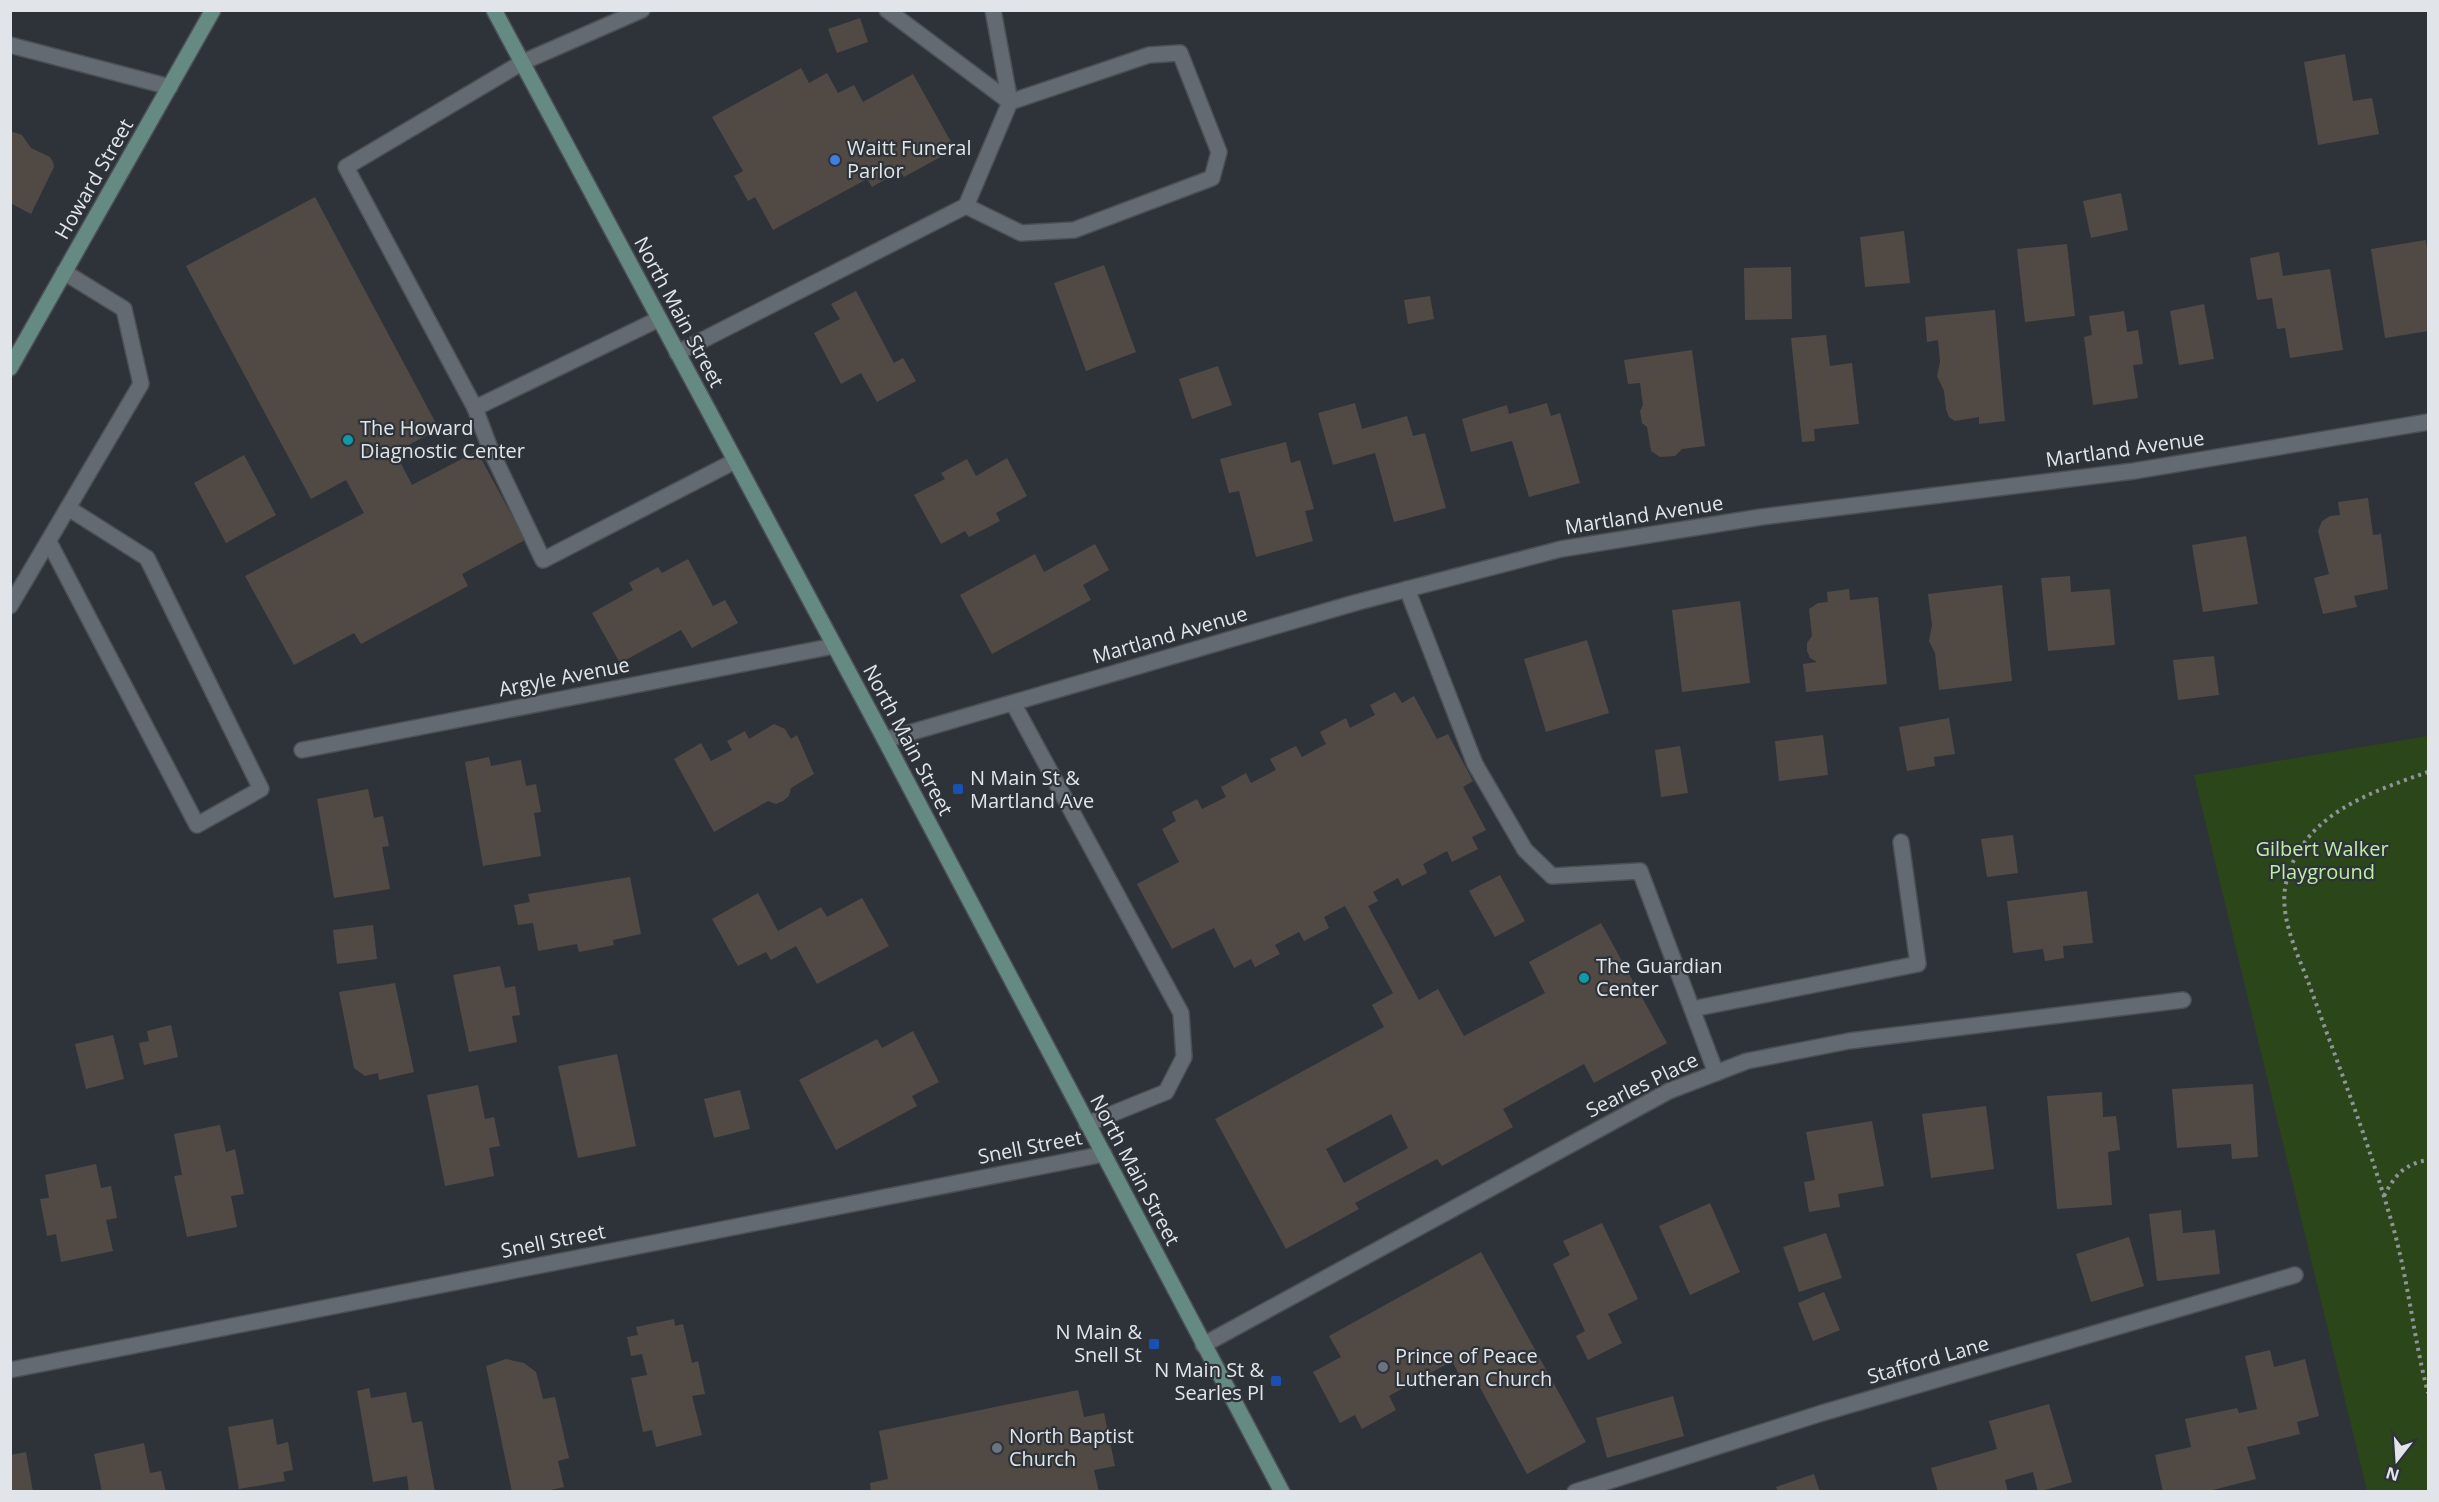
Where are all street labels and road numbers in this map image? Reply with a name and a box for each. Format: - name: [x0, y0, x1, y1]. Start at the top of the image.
- street label: Howard Street: [48, 114, 139, 244]
- street label: North Main Street: [628, 232, 731, 392]
- street label: Martland Avenue: [2044, 424, 2206, 473]
- street label: Martland Avenue: [1563, 489, 1725, 540]
- street label: Martland Avenue: [1089, 600, 1250, 670]
- street label: Argyle Avenue: [496, 651, 632, 702]
- street label: North Main Street: [857, 660, 960, 820]
- street label: Searles Place: [1581, 1046, 1702, 1123]
- street label: North Main Street: [1084, 1090, 1187, 1250]
- street label: Snell Street: [975, 1123, 1084, 1170]
- street label: Snell Street: [498, 1217, 607, 1264]
- street label: Stafford Lane: [1864, 1329, 1992, 1390]

